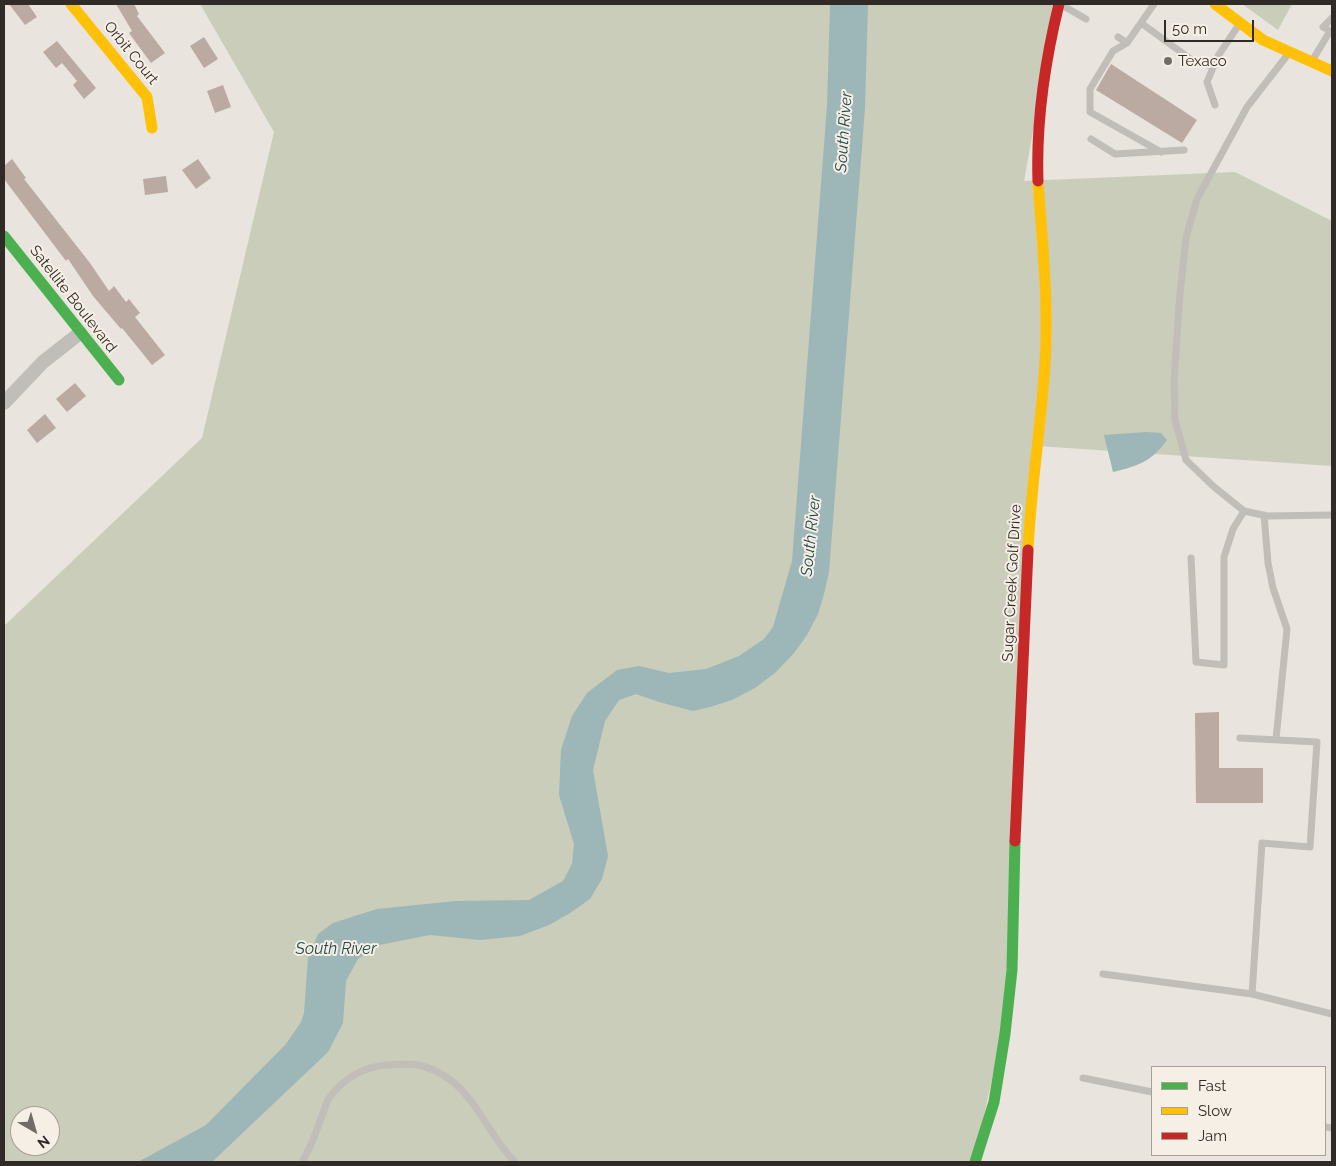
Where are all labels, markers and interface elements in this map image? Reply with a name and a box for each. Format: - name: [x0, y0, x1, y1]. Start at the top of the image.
- scale bar: [1166, 10, 1256, 42]
- street label: Orbit Court: [100, 18, 162, 88]
- text: 50 m: [1172, 20, 1207, 38]
- place label: Texaco: [1178, 52, 1227, 70]
- marker: Texaco: [1162, 55, 1174, 67]
- water label: South River: [832, 91, 856, 173]
- street label: Satellite Boulevard: [26, 242, 120, 356]
- water label: South River: [797, 495, 825, 577]
- street label: Sugar Creek Golf Drive: [999, 504, 1025, 662]
- water label: South River: [296, 939, 376, 959]
- legend: [1151, 1066, 1326, 1156]
- text: Fast: [1198, 1077, 1226, 1095]
- text: Slow: [1198, 1102, 1232, 1120]
- north arrow: [10, 1106, 60, 1156]
- text: Jam: [1198, 1127, 1227, 1145]
- text: N: [34, 1132, 53, 1152]

